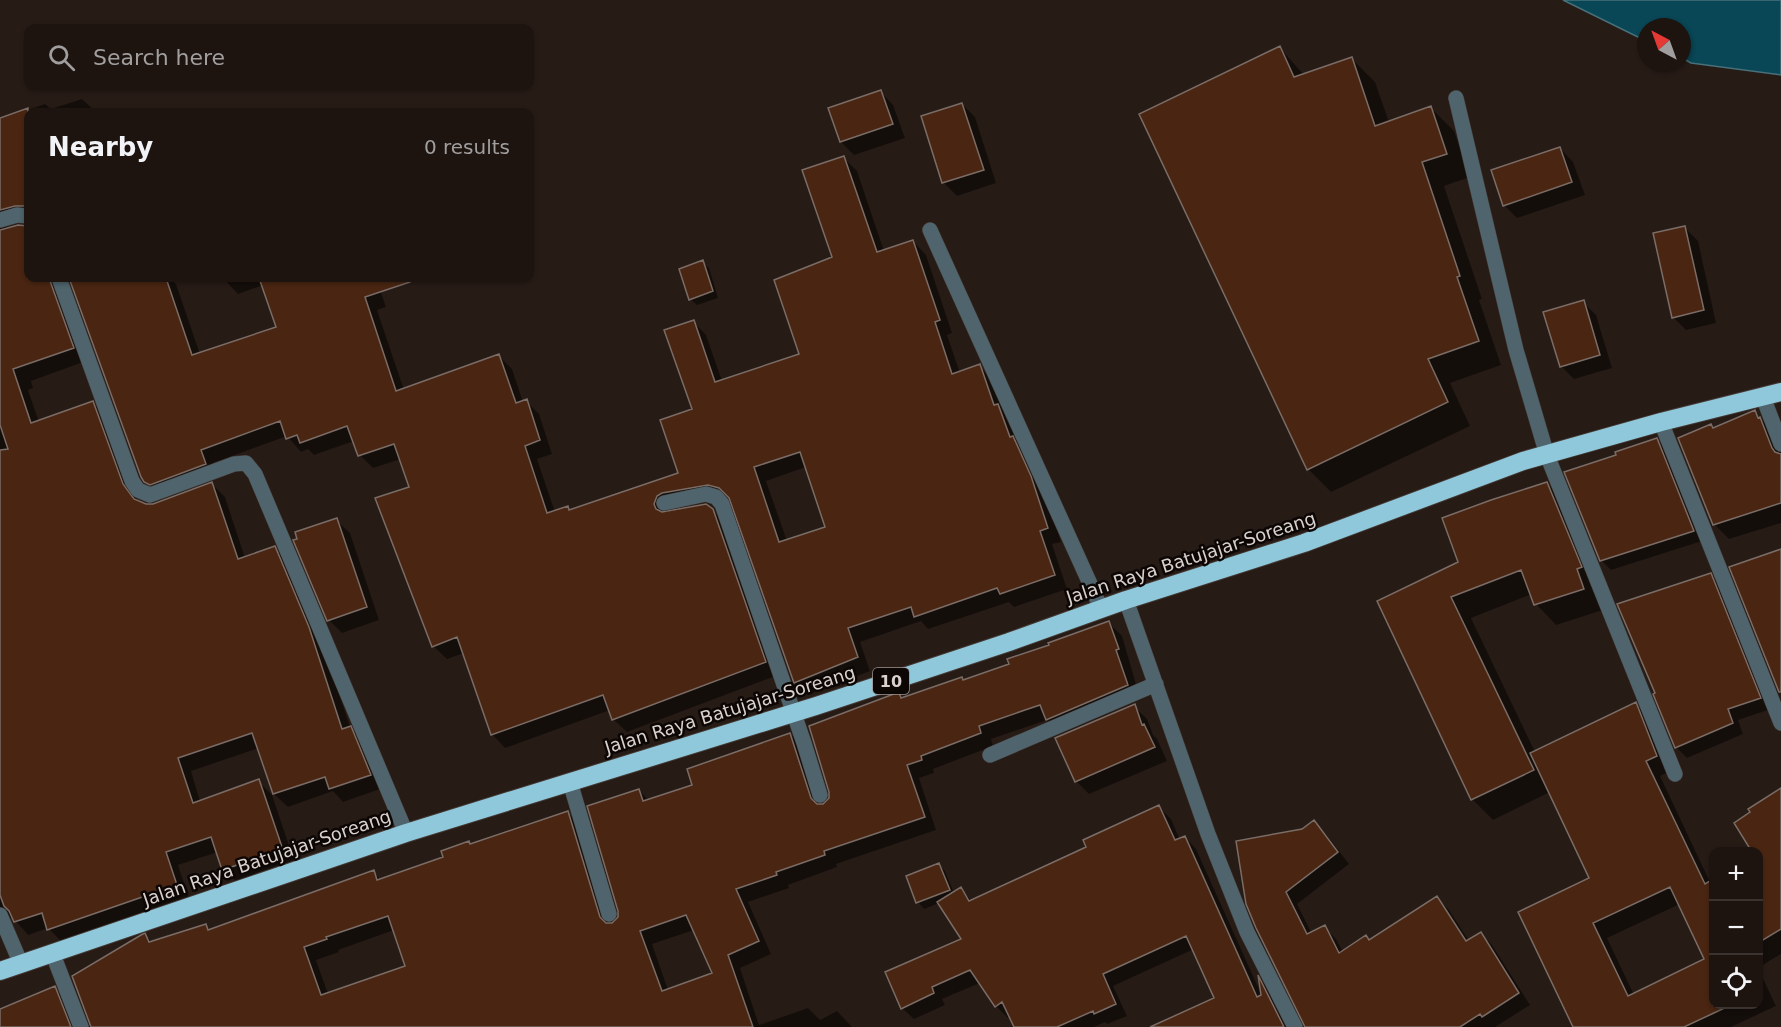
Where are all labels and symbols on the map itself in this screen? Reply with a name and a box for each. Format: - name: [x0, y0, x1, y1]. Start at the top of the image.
- north arrow: [1637, 18, 1691, 72]
- street label: Jalan Raya Batujajar-Soreang: [1062, 507, 1318, 608]
- street label: Jalan Raya Batujajar-Soreang: [601, 661, 858, 758]
- road number: 10: [873, 668, 909, 694]
- street label: Jalan Raya Batujajar-Soreang: [139, 805, 394, 910]

